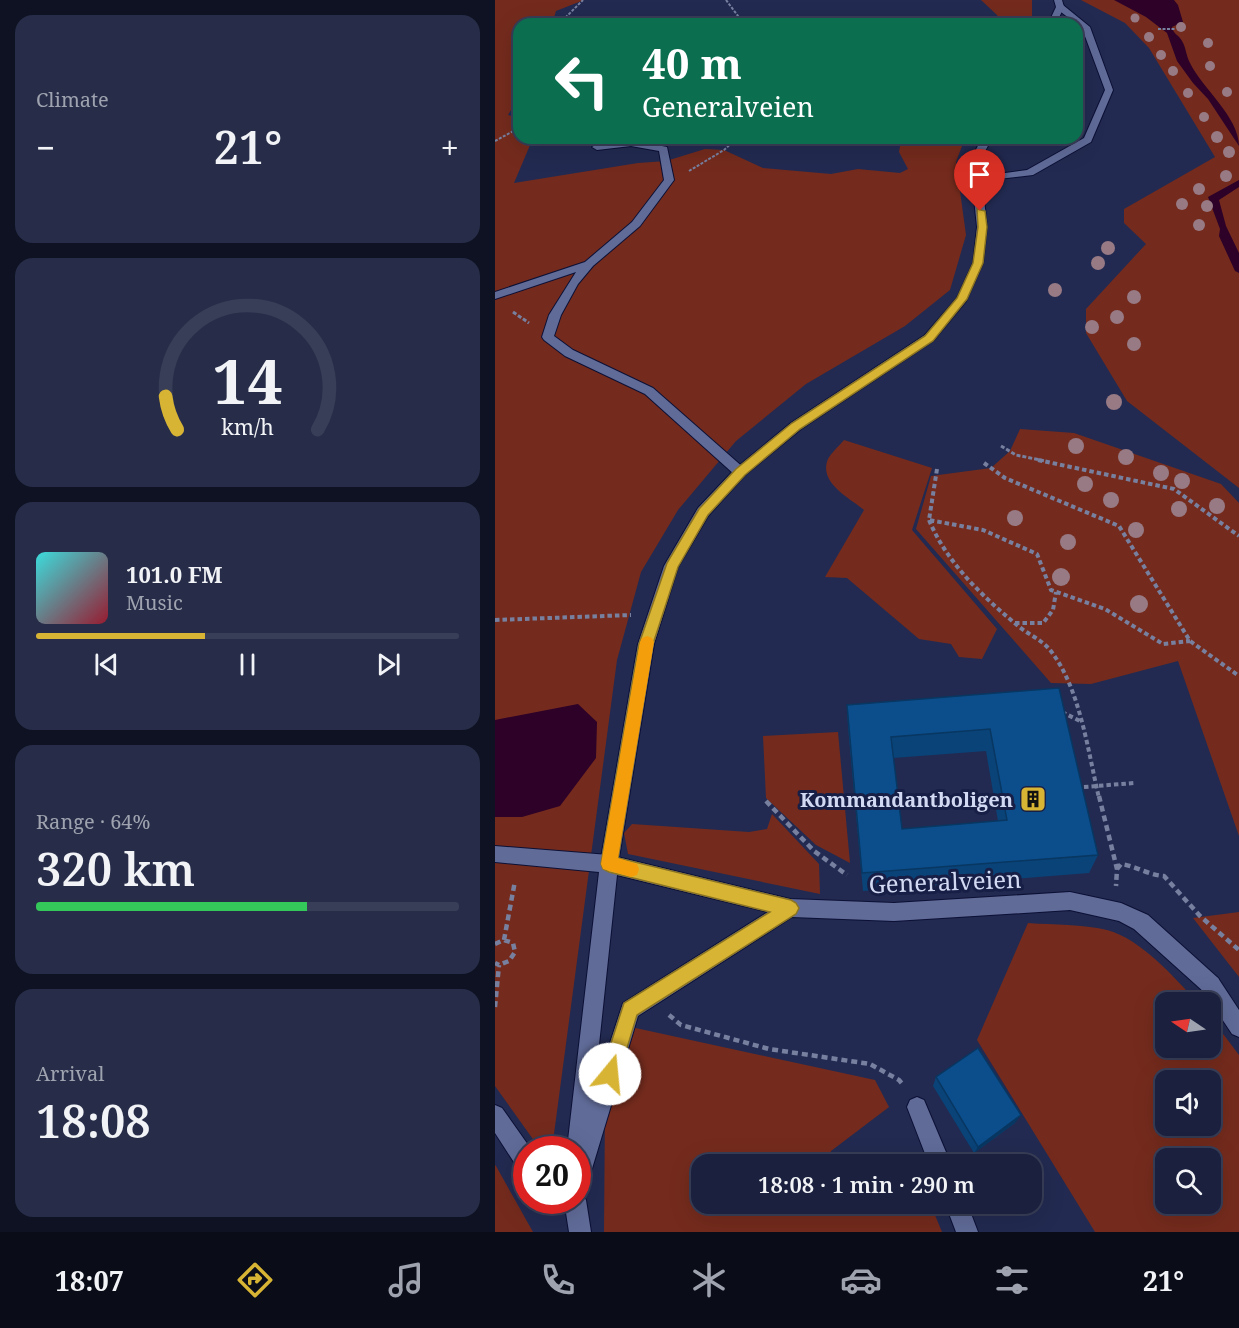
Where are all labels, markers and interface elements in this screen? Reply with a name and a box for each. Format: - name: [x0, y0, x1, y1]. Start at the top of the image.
- text: 40 m: [642, 34, 742, 91]
- icon: left: [543, 42, 621, 120]
- text: Climate: [36, 86, 109, 113]
- text: Generalveien: [642, 88, 814, 125]
- text: 21°: [213, 116, 282, 177]
- text: −: [36, 125, 55, 170]
- text: +: [441, 125, 459, 170]
- pin: [954, 149, 1005, 211]
- icon: arrive: [963, 158, 996, 191]
- text: 14: [212, 337, 283, 422]
- text: km/h: [221, 412, 274, 441]
- text: 101.0 FM: [126, 559, 223, 589]
- text: Music: [126, 589, 183, 616]
- icon: previous: [90, 648, 123, 681]
- icon: pause: [231, 648, 264, 681]
- icon: next: [372, 648, 405, 681]
- building icon: Kommandantboligen: [1018, 784, 1048, 814]
- place label: Kommandantboligen: [800, 786, 1013, 813]
- text: Range · 64%: [36, 808, 150, 835]
- text: 320 km: [36, 838, 195, 899]
- street label: Generalveien: [868, 862, 1022, 900]
- north arrow: [1155, 992, 1221, 1058]
- map controls: [1155, 992, 1221, 1214]
- position arrow: [578, 1042, 642, 1106]
- text: Arrival: [36, 1060, 104, 1087]
- button: sound: [1155, 1070, 1221, 1136]
- text: 18:08: [36, 1090, 151, 1151]
- speed limit sign: 20: [513, 1136, 591, 1214]
- button: search: [1155, 1148, 1221, 1214]
- text: 18:08 · 1 min · 290 m: [758, 1169, 975, 1199]
- icon: directions: [234, 1259, 276, 1301]
- icon: music: [385, 1259, 427, 1301]
- icon: phone: [537, 1259, 579, 1301]
- icon: climate: [688, 1259, 730, 1301]
- icon: car: [840, 1259, 882, 1301]
- icon: filters: [991, 1259, 1033, 1301]
- text: 18:07: [55, 1262, 124, 1299]
- text: 21°: [1143, 1262, 1184, 1299]

